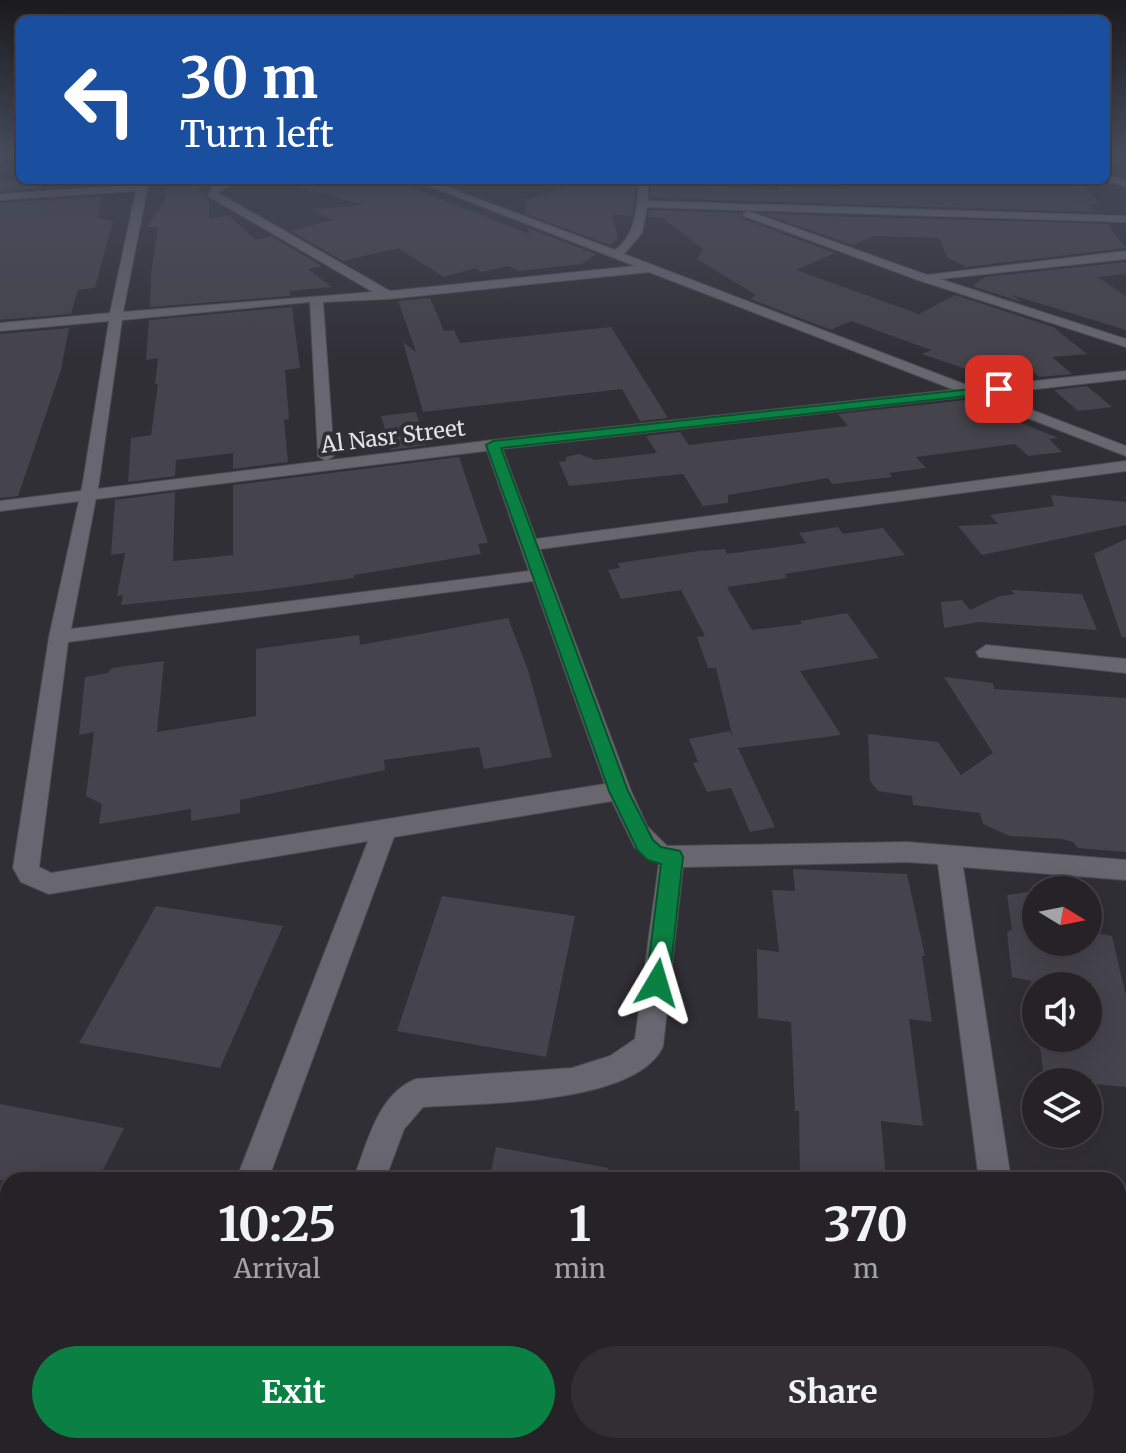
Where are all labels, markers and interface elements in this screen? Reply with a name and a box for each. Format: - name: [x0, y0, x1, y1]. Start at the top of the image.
- text: 30 m: [180, 43, 318, 113]
- icon: left: [48, 48, 152, 152]
- text: Turn left: [180, 112, 334, 157]
- pin: [965, 355, 1033, 423]
- icon: arrive: [977, 367, 1021, 411]
- street label: Al Nasr Street: [318, 413, 467, 459]
- north arrow: [1022, 876, 1102, 956]
- map controls: [1022, 876, 1102, 1148]
- position arrow: [615, 941, 699, 1025]
- button: sound: [1022, 972, 1102, 1052]
- button: layers: [1022, 1068, 1102, 1148]
- text: 10:25: [218, 1194, 336, 1254]
- text: 1: [569, 1194, 591, 1254]
- text: 370: [824, 1194, 908, 1254]
- text: Arrival: [234, 1252, 320, 1285]
- text: min: [554, 1252, 606, 1285]
- text: m: [853, 1252, 879, 1285]
- button: Exit: [32, 1346, 555, 1438]
- button: Share: [571, 1346, 1094, 1438]

